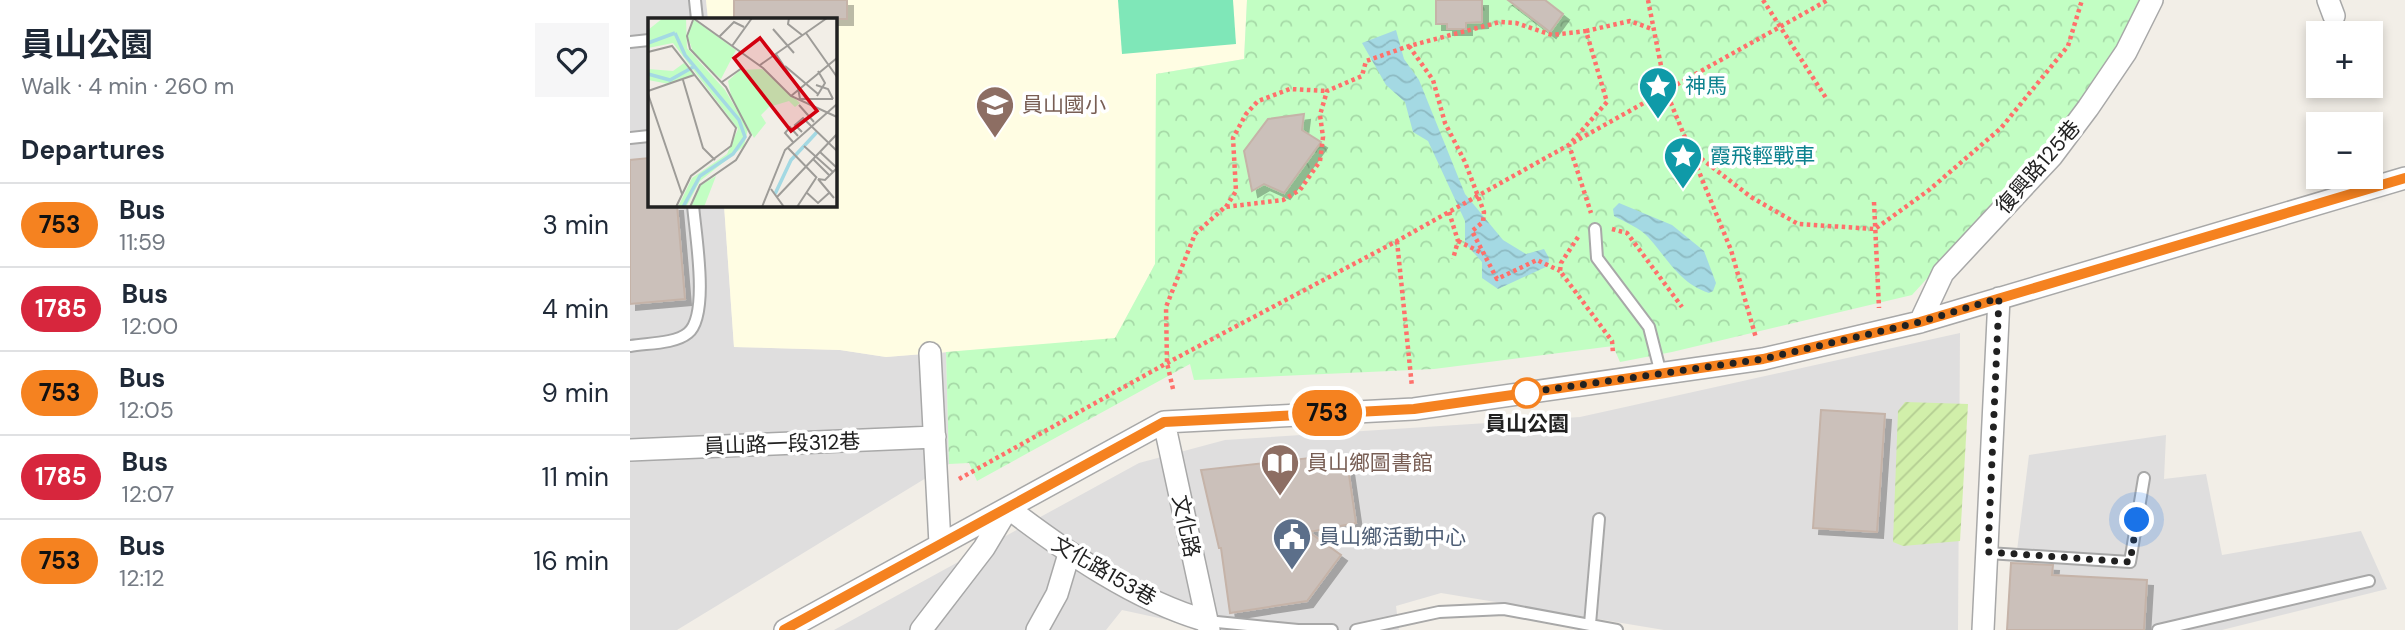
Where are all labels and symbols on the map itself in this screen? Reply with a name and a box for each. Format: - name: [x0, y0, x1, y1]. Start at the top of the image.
- inset map: [648, 18, 836, 206]
- place icon: 神馬: [1637, 65, 1679, 120]
- place label: 神馬: [1685, 72, 1727, 100]
- school or university icon: 員山國小: [974, 84, 1016, 139]
- place label: 員山國小: [1022, 91, 1106, 119]
- street label: 復興路125巷: [1990, 114, 2086, 220]
- place icon: 霞飛輕戰車: [1662, 135, 1704, 190]
- place label: 霞飛輕戰車: [1710, 142, 1815, 170]
- marker: 員山公園: [1512, 378, 1542, 408]
- line badge: 753: [1287, 390, 1367, 436]
- place label: 員山公園: [1485, 410, 1569, 438]
- street label: 員山路一段312巷: [703, 427, 861, 461]
- library icon: 員山鄉圖書館: [1259, 442, 1301, 497]
- place label: 員山鄉圖書館: [1307, 449, 1433, 477]
- street label: 文化路: [1166, 492, 1206, 560]
- your location: [2119, 502, 2154, 537]
- public building icon: 員山鄉活動中心: [1271, 516, 1313, 571]
- place label: 員山鄉活動中心: [1319, 523, 1466, 551]
- street label: 文化路153巷: [1047, 530, 1161, 612]

